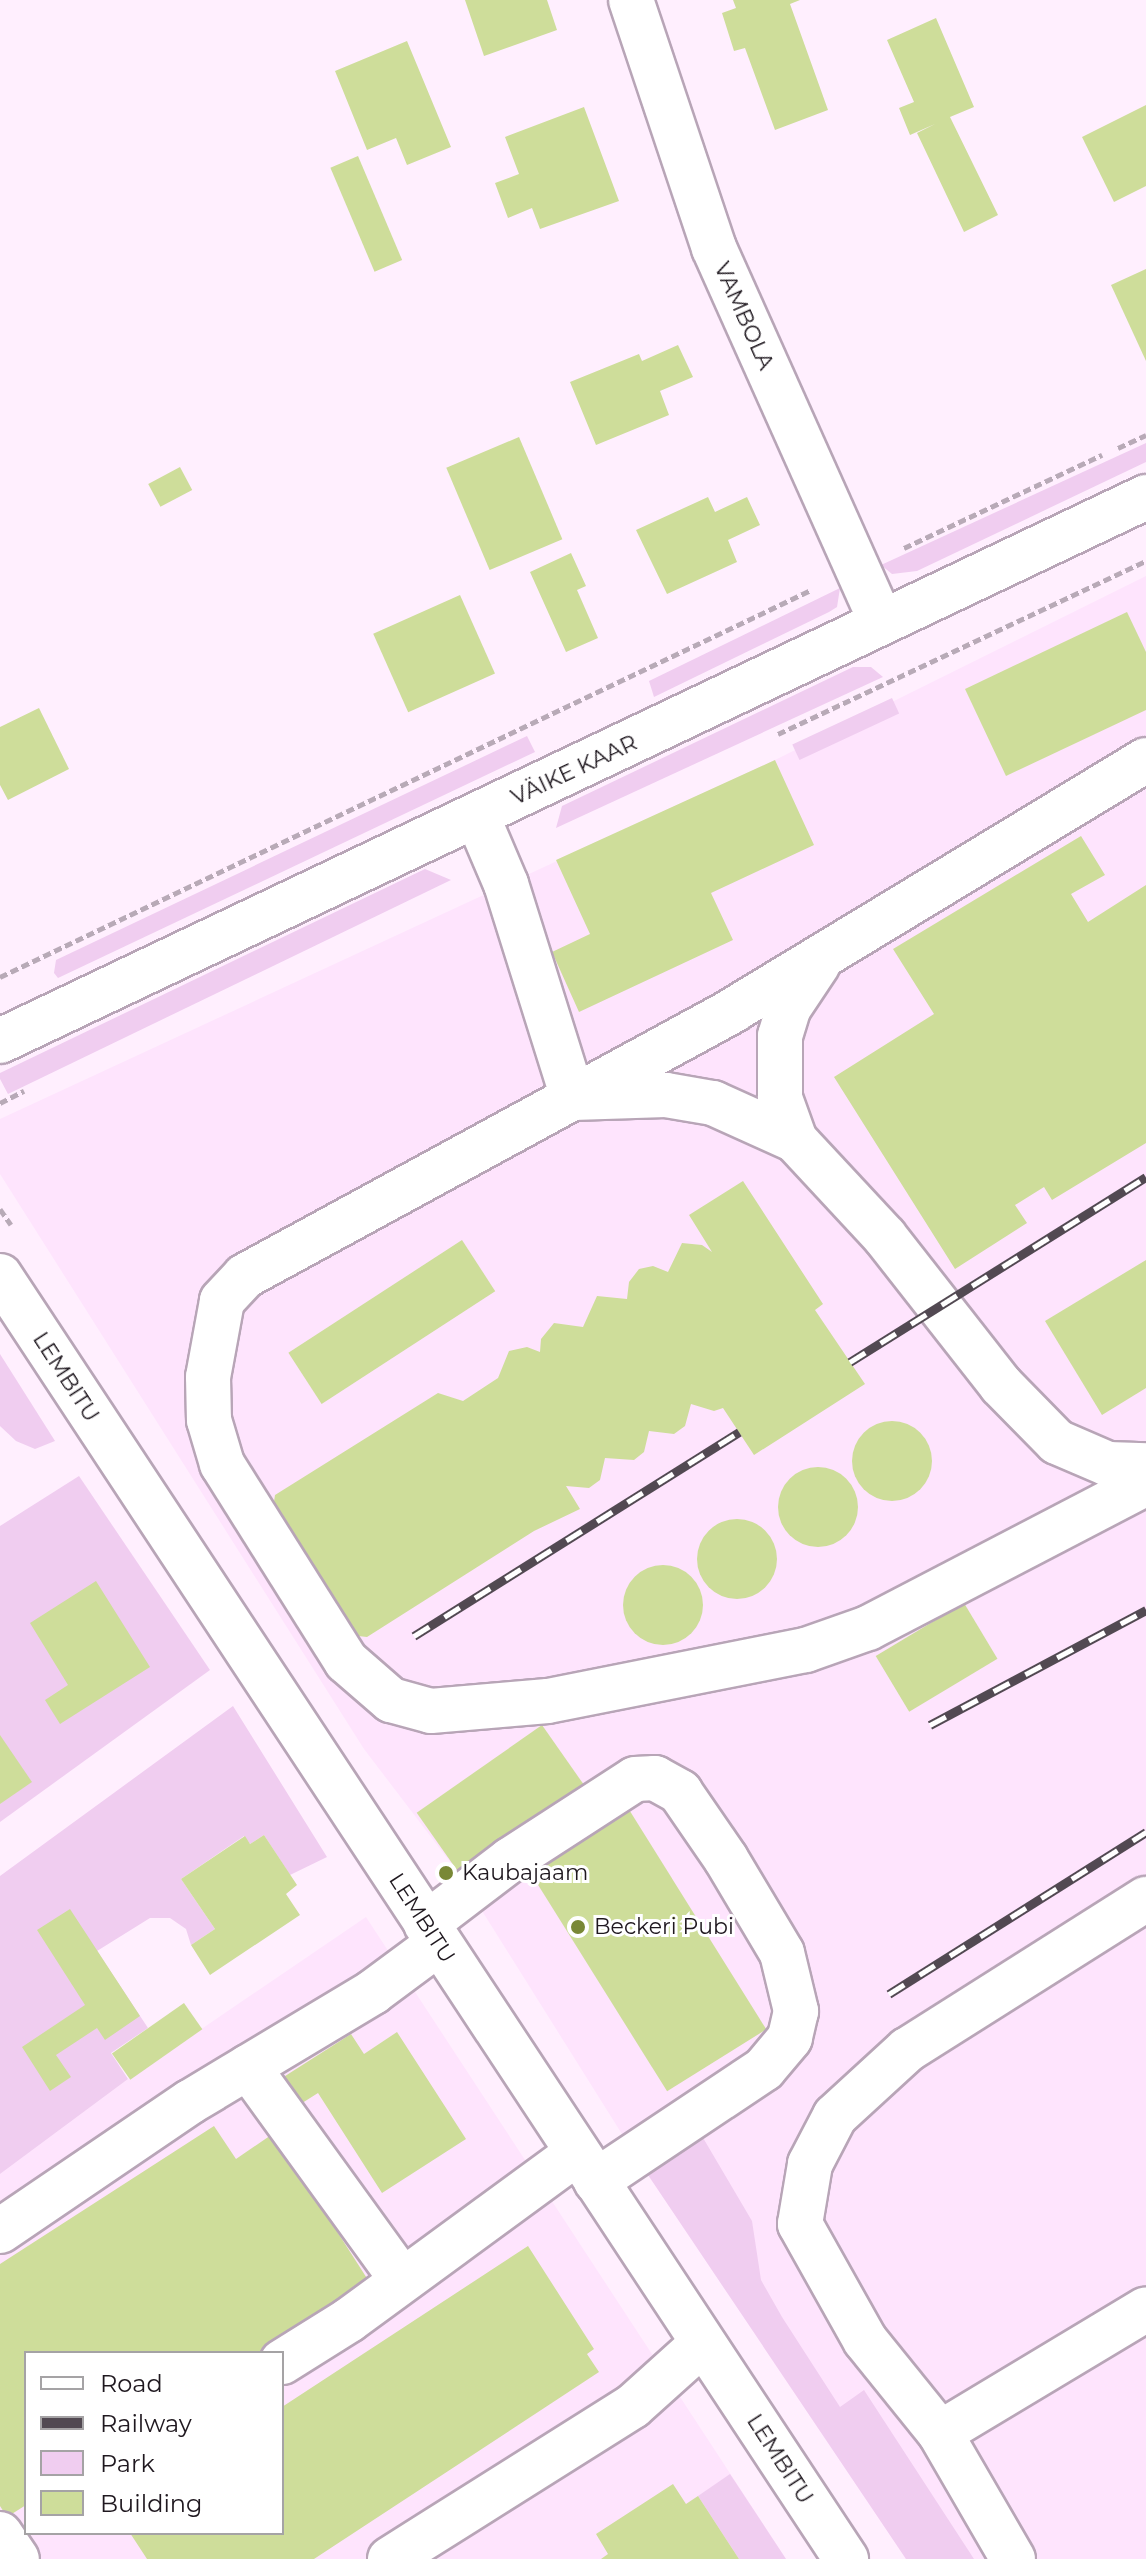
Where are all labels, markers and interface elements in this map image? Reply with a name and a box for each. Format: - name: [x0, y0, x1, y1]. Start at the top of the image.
- street label: VAMBOLA: [709, 258, 779, 374]
- street label: VÄIKE KAAR: [507, 729, 641, 811]
- street label: LEMBITU: [27, 1327, 105, 1427]
- place label: Kaubajaam: [462, 1860, 588, 1886]
- marker: Kaubajaam: [437, 1864, 455, 1882]
- street label: LEMBITU: [383, 1868, 461, 1968]
- place label: Beckeri Pubi: [594, 1914, 734, 1940]
- marker: Beckeri Pubi: [569, 1918, 587, 1936]
- legend: [24, 2351, 284, 2535]
- text: Road: [100, 2369, 163, 2398]
- text: Railway: [100, 2409, 192, 2438]
- street label: LEMBITU: [741, 2409, 819, 2509]
- text: Park: [100, 2449, 155, 2478]
- text: Building: [100, 2489, 203, 2518]

